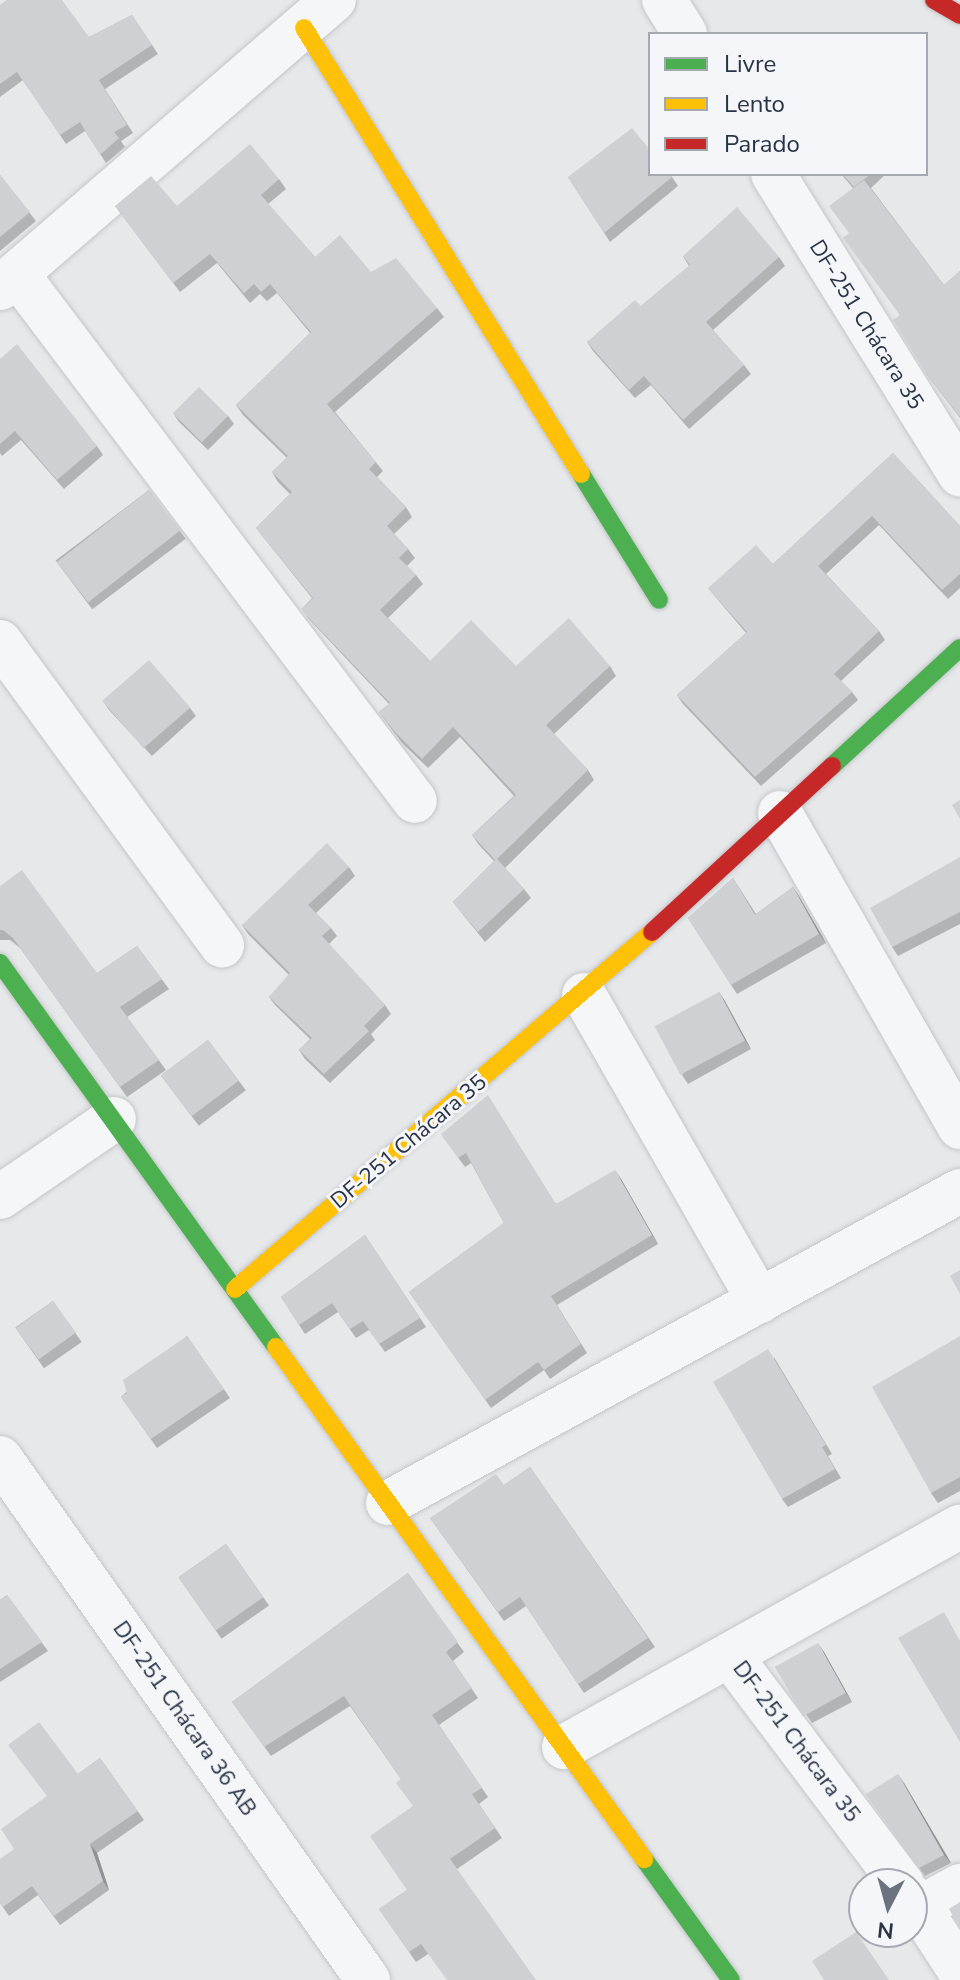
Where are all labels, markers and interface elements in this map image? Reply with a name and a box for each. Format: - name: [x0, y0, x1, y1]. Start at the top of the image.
- legend: [648, 32, 928, 176]
- text: Livre: [724, 48, 776, 80]
- text: Lento: [724, 88, 785, 120]
- text: Parado: [724, 128, 800, 160]
- street label: DF-251 Chácara 35: [803, 235, 929, 415]
- street label: DF-251 Chácara 35: [326, 1069, 492, 1215]
- street label: DF-251 Chácara 36 AB: [107, 1617, 261, 1821]
- street label: DF-251 Chácara 35: [727, 1656, 865, 1828]
- north arrow: [848, 1868, 928, 1948]
- text: N: [876, 1914, 895, 1946]

